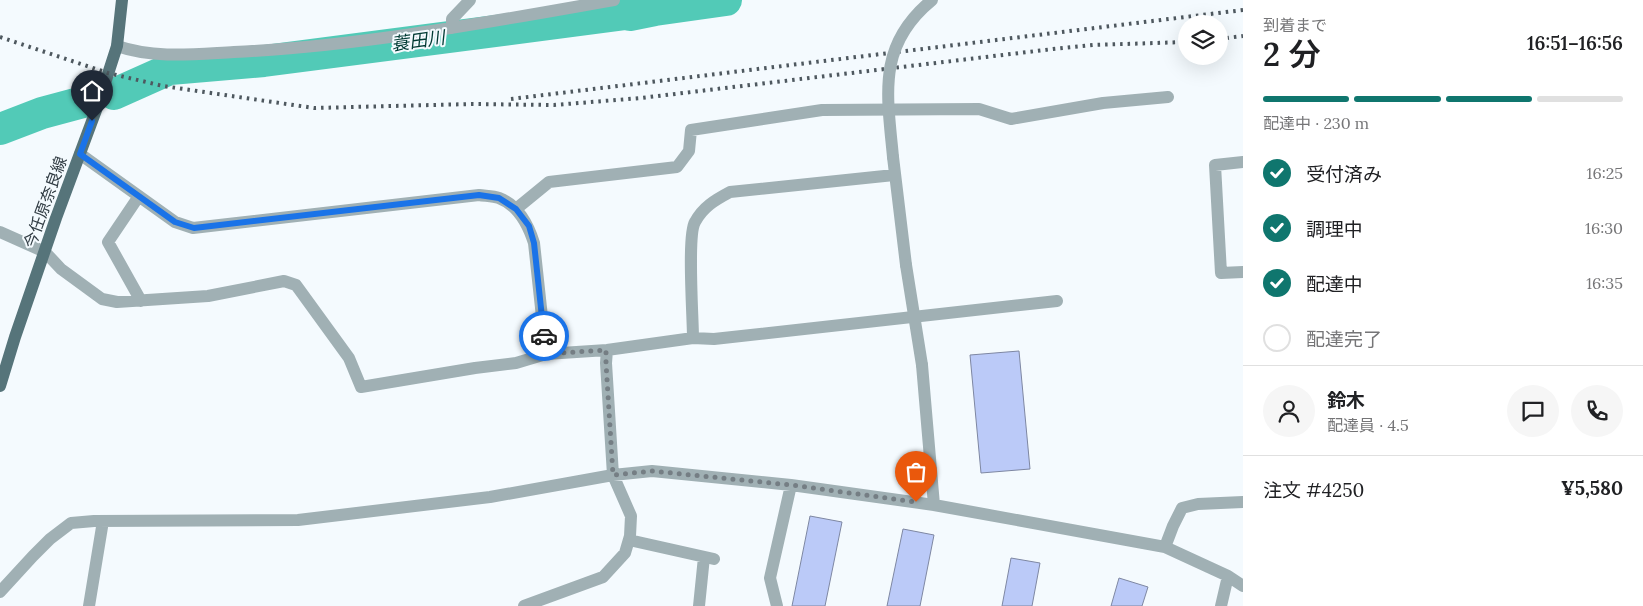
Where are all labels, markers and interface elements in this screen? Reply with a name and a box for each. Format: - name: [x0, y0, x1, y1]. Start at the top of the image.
- map controls: [1178, 15, 1228, 65]
- button: layers: [1178, 15, 1228, 65]
- text: 到着まで: [1263, 15, 1327, 35]
- water label: 蓑田川: [390, 25, 448, 56]
- text: 16:51–16:56: [1527, 31, 1623, 55]
- text: 2 分: [1263, 34, 1321, 75]
- pin: [71, 70, 113, 121]
- icon: home: [78, 77, 106, 105]
- text: 配達中 · 230 m: [1263, 113, 1369, 133]
- street label: 今任原奈良線: [19, 153, 71, 251]
- icon: check: [1263, 159, 1291, 187]
- text: 受付済み: [1306, 162, 1382, 186]
- text: 16:25: [1587, 163, 1623, 183]
- icon: check: [1263, 214, 1291, 242]
- text: 調理中: [1306, 217, 1363, 241]
- text: 16:30: [1585, 218, 1623, 238]
- icon: check: [1263, 269, 1291, 297]
- text: 配達中: [1306, 272, 1363, 296]
- text: 16:35: [1586, 273, 1623, 293]
- courier: [519, 311, 569, 361]
- icon: car: [530, 322, 558, 350]
- text: 配達完了: [1306, 327, 1382, 351]
- button: person: [1263, 385, 1315, 437]
- button: chat: [1507, 385, 1559, 437]
- button: phone: [1571, 385, 1623, 437]
- text: 鈴木: [1327, 388, 1365, 412]
- text: 配達員 · 4.5: [1327, 415, 1409, 435]
- pin: [895, 451, 937, 502]
- icon: bag: [902, 458, 930, 486]
- text: ¥5,580: [1561, 476, 1623, 500]
- text: 注文 #4250: [1263, 478, 1364, 502]

